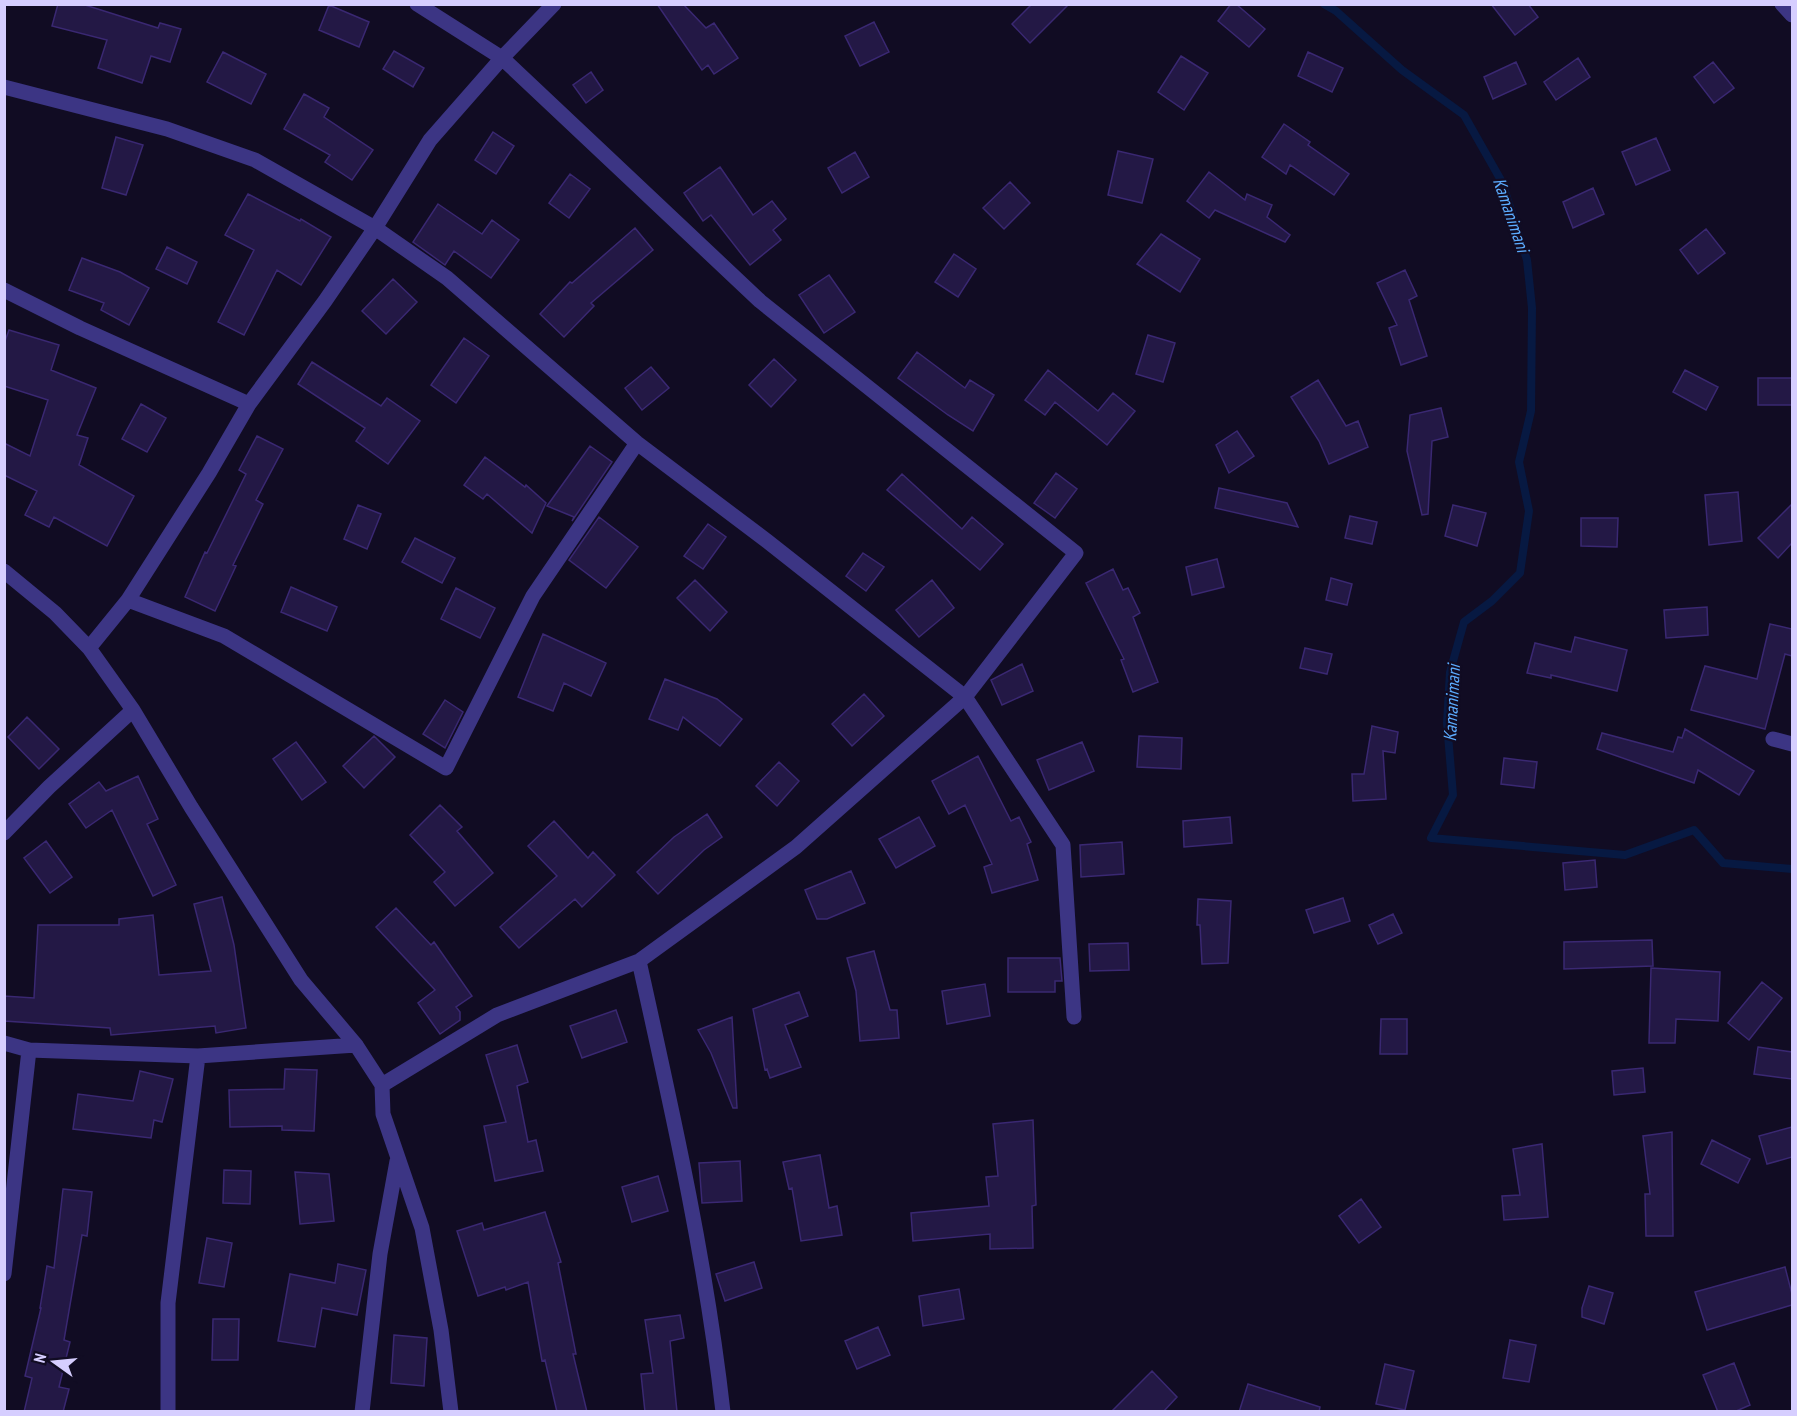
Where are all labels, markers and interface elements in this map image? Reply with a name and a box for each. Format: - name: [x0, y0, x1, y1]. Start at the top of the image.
- water label: Kamanimani: [1488, 175, 1536, 257]
- water label: Kamanimani: [1438, 662, 1465, 742]
- north arrow: [24, 1332, 84, 1392]
- text: N: [29, 1351, 50, 1365]

